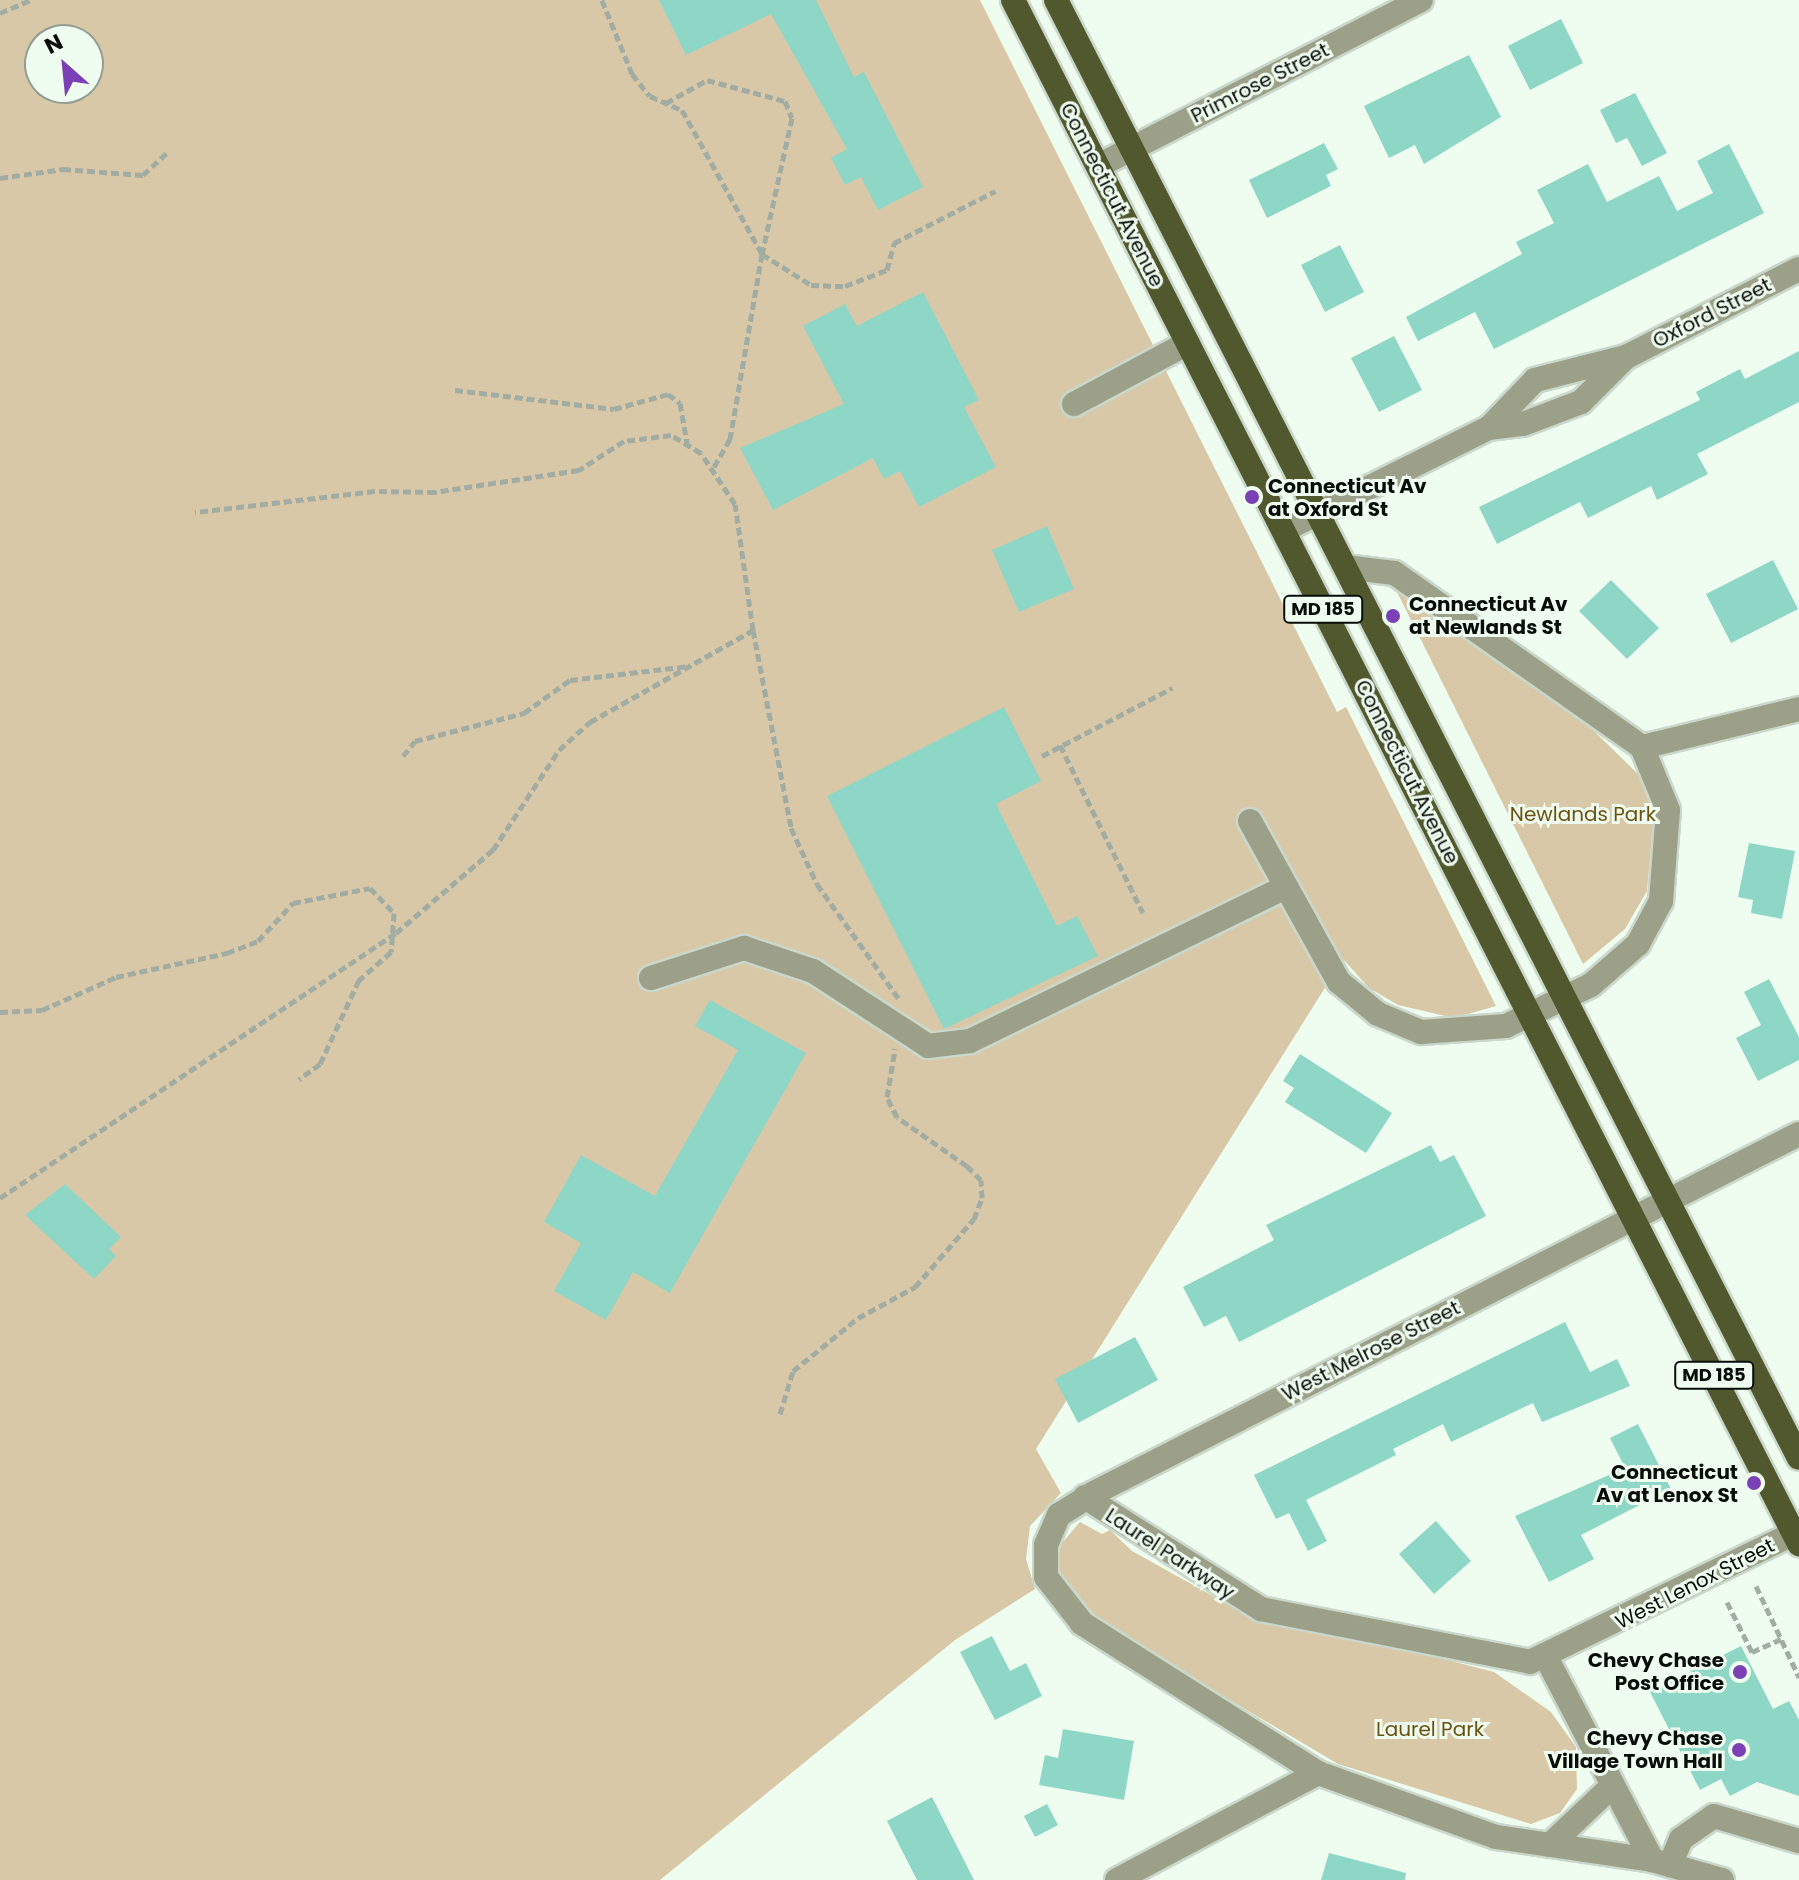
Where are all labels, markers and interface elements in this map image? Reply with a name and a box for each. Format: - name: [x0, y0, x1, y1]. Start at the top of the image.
- north arrow: [24, 24, 104, 104]
- text: N: [39, 26, 68, 62]
- street label: Primrose Street: [1187, 38, 1333, 128]
- street label: Connecticut Avenue: [1055, 99, 1169, 291]
- street label: Oxford Street: [1649, 273, 1775, 353]
- place label: Connecticut Av at Oxford St: [1268, 474, 1427, 521]
- marker: Connecticut Av at Oxford St: [1243, 488, 1261, 506]
- place label: Connecticut Av at Newlands St: [1409, 592, 1568, 639]
- road number: MD 185: [1283, 595, 1363, 623]
- marker: Connecticut Av at Newlands St: [1384, 607, 1402, 625]
- street label: Connecticut Avenue: [1350, 676, 1464, 868]
- park label: Newlands Park: [1510, 802, 1656, 826]
- street label: West Melrose Street: [1278, 1296, 1464, 1406]
- road number: MD 185: [1674, 1361, 1754, 1389]
- place label: Connecticut Av at Lenox St: [1596, 1460, 1738, 1507]
- marker: Connecticut Av at Lenox St: [1745, 1474, 1763, 1492]
- street label: Laurel Parkway: [1101, 1503, 1239, 1605]
- street label: West Lenox Street: [1612, 1534, 1778, 1634]
- place label: Chevy Chase Post Office: [1588, 1648, 1724, 1695]
- marker: Chevy Chase Post Office: [1731, 1663, 1749, 1681]
- park label: Laurel Park: [1376, 1717, 1484, 1741]
- place label: Chevy Chase Village Town Hall: [1547, 1726, 1723, 1773]
- marker: Chevy Chase Village Town Hall: [1730, 1741, 1748, 1759]

